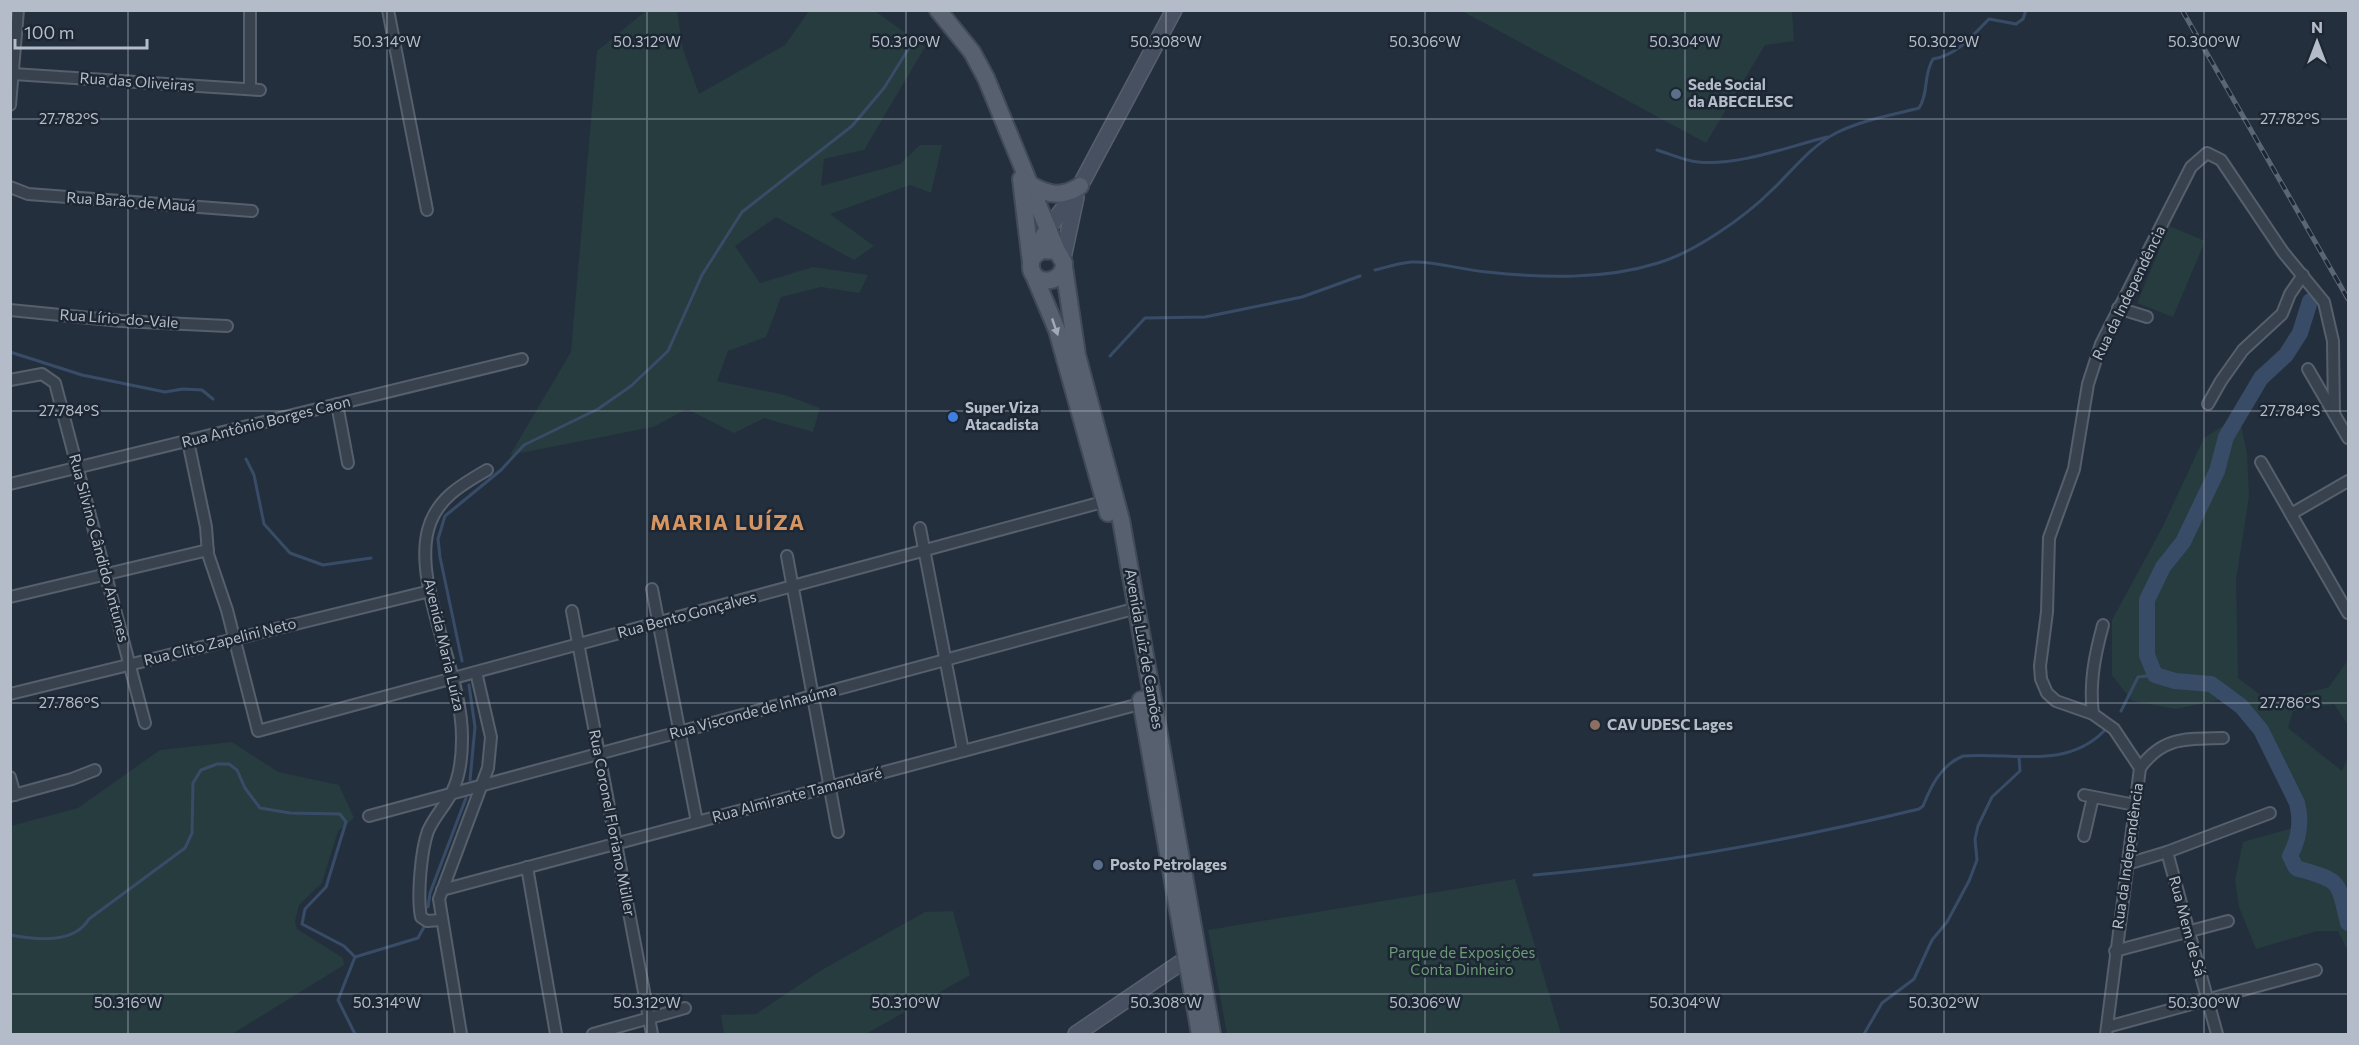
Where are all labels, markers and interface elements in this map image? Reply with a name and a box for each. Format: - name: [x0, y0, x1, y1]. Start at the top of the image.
- scale bar: [15, 12, 147, 50]
- north arrow: [2287, 12, 2347, 72]
- text: N: [2311, 17, 2323, 36]
- text: 100 m: [24, 21, 74, 43]
- text: 50.314°W: [353, 32, 421, 50]
- text: 50.312°W: [613, 32, 681, 50]
- text: 50.310°W: [872, 32, 940, 50]
- text: 50.308°W: [1130, 32, 1202, 50]
- text: 50.306°W: [1389, 32, 1461, 50]
- text: 50.304°W: [1649, 32, 1721, 50]
- text: 50.302°W: [1909, 32, 1979, 50]
- text: 50.300°W: [2168, 32, 2240, 50]
- street label: Rua das Oliveiras: [79, 68, 195, 94]
- place label: Sede Social da ABECELESC: [1688, 75, 1793, 110]
- marker: Sede Social da ABECELESC: [1669, 87, 1683, 101]
- text: 27.782°S: [39, 109, 99, 127]
- text: 27.782°S: [2260, 109, 2320, 127]
- street label: Rua Barão de Mauá: [66, 187, 196, 215]
- street label: Rua da Independência: [2088, 222, 2169, 363]
- street label: Rua Lírio-do-Vale: [59, 305, 179, 331]
- one-way arrow: [1051, 318, 1061, 336]
- street label: Rua Antônio Borges Caon: [180, 391, 352, 451]
- place label: Super Viza Atacadista: [965, 398, 1039, 433]
- text: 27.784°S: [39, 401, 99, 419]
- text: 27.784°S: [2260, 401, 2320, 419]
- marker: Super Viza Atacadista: [946, 410, 960, 424]
- street label: Rua Silvino Cândido Antunes: [66, 452, 134, 644]
- district label: MARIA LUÍZA: [650, 509, 806, 534]
- street label: Avenida Luiz de Camões: [1122, 567, 1168, 731]
- street label: Avenida Maria Luíza: [421, 577, 469, 713]
- street label: Rua Bento Gonçalves: [615, 587, 758, 641]
- street label: Rua Clito Zapelini Neto: [142, 613, 298, 669]
- street label: Rua Visconde de Inhaúma: [667, 680, 838, 742]
- text: 27.786°S: [39, 693, 99, 711]
- text: 27.786°S: [2260, 693, 2320, 711]
- place label: CAV UDESC Lages: [1607, 715, 1733, 733]
- marker: CAV UDESC Lages: [1588, 718, 1602, 732]
- street label: Rua Coronel Floriano Müller: [586, 728, 640, 918]
- street label: Rua Almirante Tamandaré: [710, 763, 884, 825]
- street label: Rua da Independência: [2108, 782, 2146, 930]
- place label: Posto Petrolages: [1110, 855, 1227, 873]
- marker: Posto Petrolages: [1091, 858, 1105, 872]
- street label: Rua Mem de Sá: [2166, 874, 2210, 978]
- park label: Parque de Exposições Conta Dinheiro: [1389, 943, 1536, 978]
- text: 50.316°W: [94, 993, 162, 1011]
- text: 50.314°W: [353, 993, 421, 1011]
- text: 50.312°W: [613, 993, 681, 1011]
- text: 50.310°W: [872, 993, 940, 1011]
- text: 50.308°W: [1130, 993, 1202, 1011]
- text: 50.306°W: [1389, 993, 1461, 1011]
- text: 50.304°W: [1649, 993, 1721, 1011]
- text: 50.302°W: [1909, 993, 1979, 1011]
- text: 50.300°W: [2168, 993, 2240, 1011]

